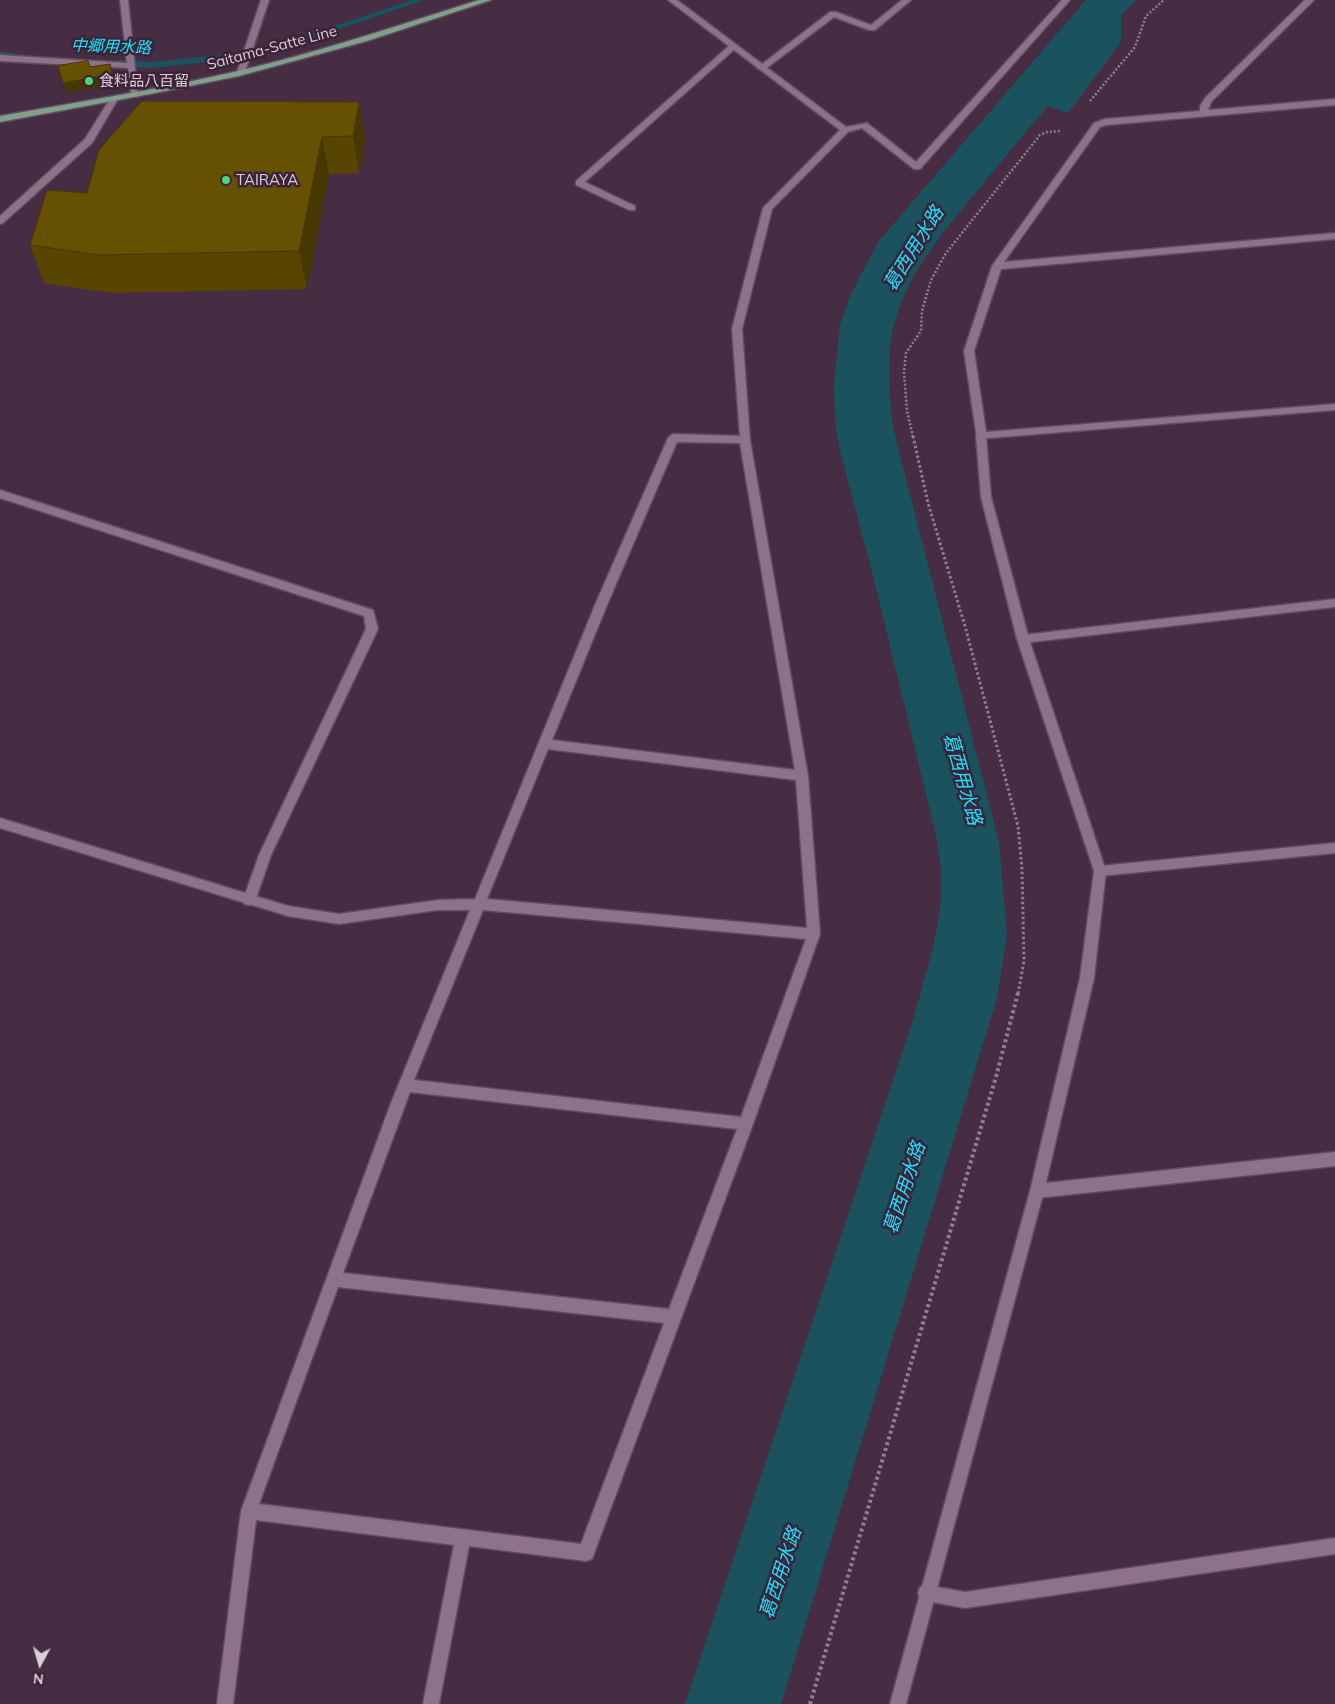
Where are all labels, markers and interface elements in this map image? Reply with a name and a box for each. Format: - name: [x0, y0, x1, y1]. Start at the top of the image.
- street label: Saitama-Satte Line: [205, 22, 339, 74]
- water label: 中郷用水路: [71, 36, 151, 58]
- place label: 食料品八百留: [99, 72, 189, 90]
- marker: 食料品八百留: [83, 75, 95, 87]
- place label: TAIRAYA: [236, 171, 298, 189]
- marker: TAIRAYA: [220, 174, 232, 186]
- water label: 葛西用水路: [879, 203, 949, 295]
- water label: 葛西用水路: [938, 730, 986, 828]
- water label: 葛西用水路: [879, 1139, 931, 1237]
- water label: 葛西用水路: [755, 1524, 807, 1622]
- north arrow: [15, 1639, 65, 1689]
- text: N: [32, 1669, 45, 1688]

